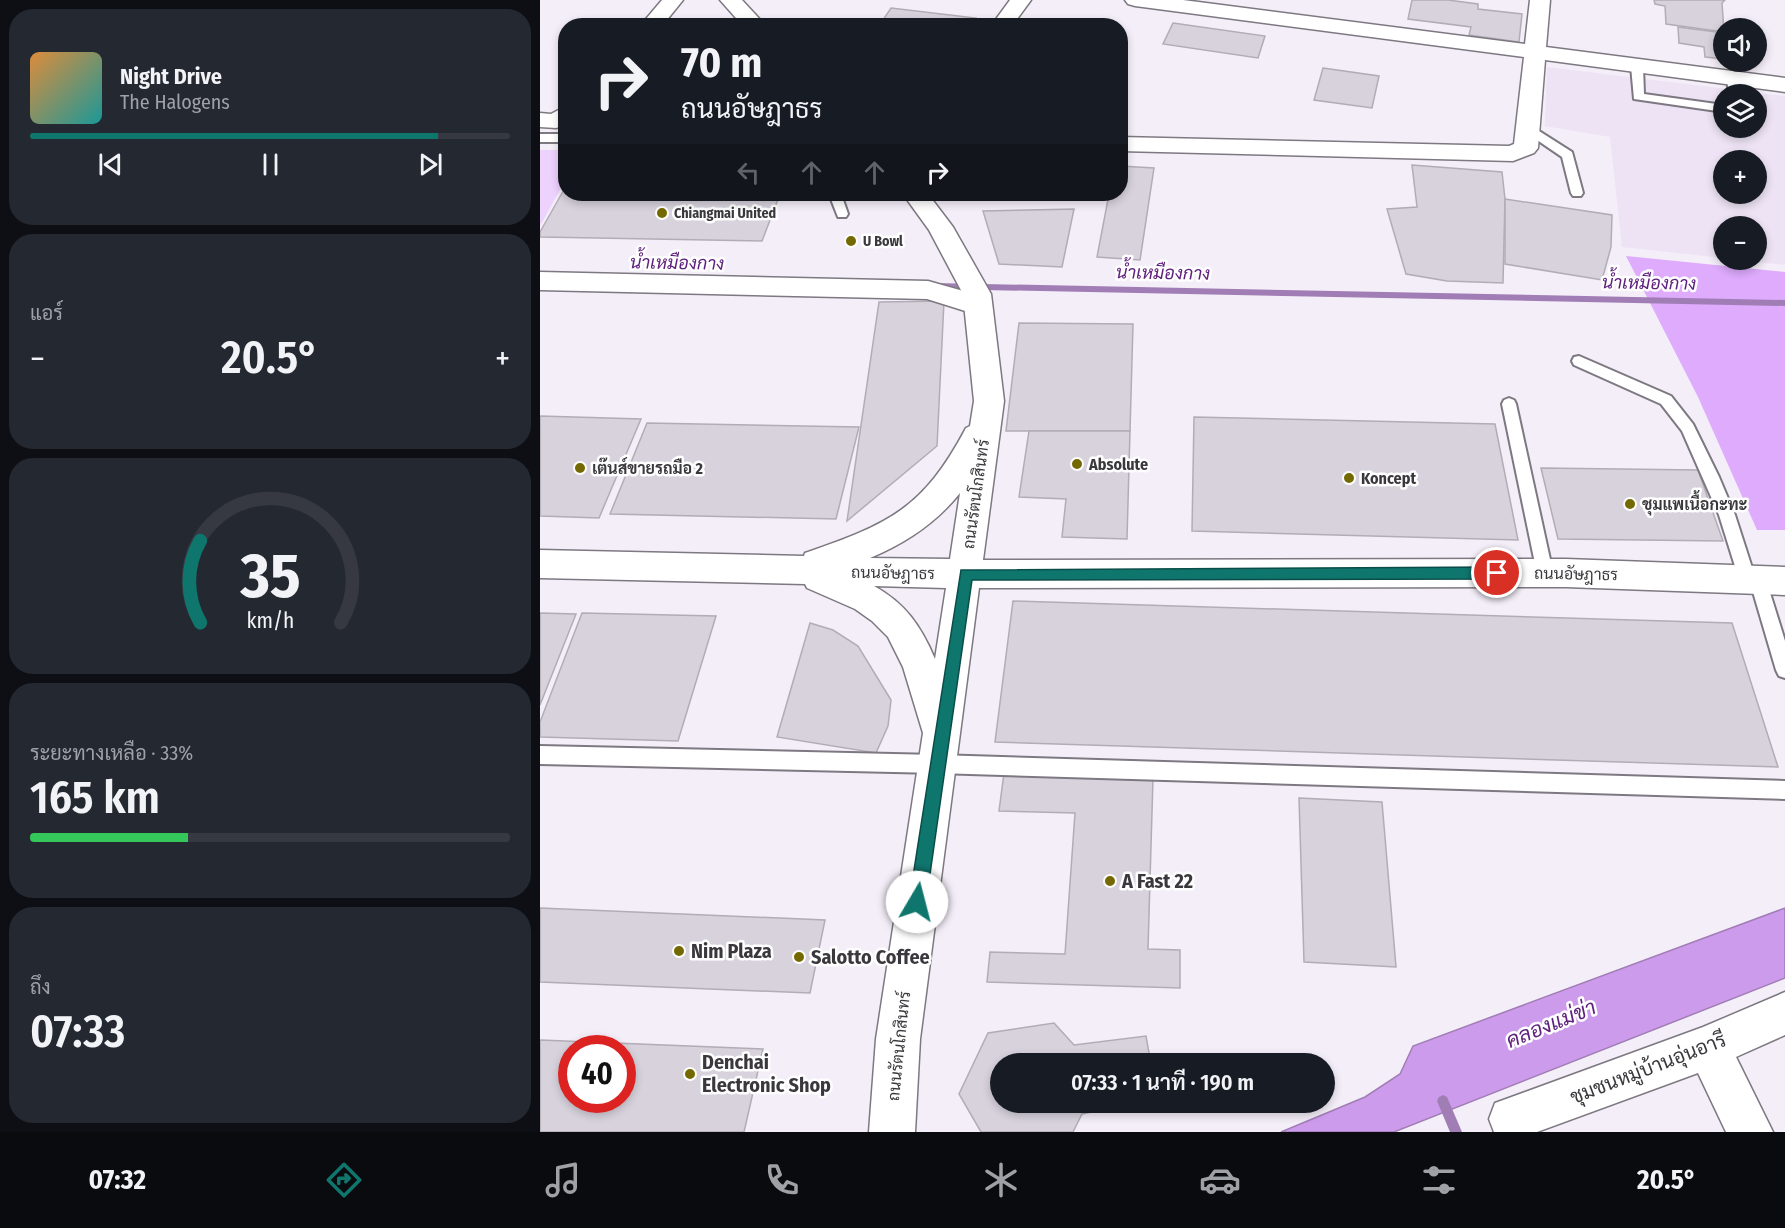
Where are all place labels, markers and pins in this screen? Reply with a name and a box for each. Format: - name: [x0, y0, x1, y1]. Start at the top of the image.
- place label: Chiangmai United: [674, 205, 776, 222]
- marker: Chiangmai United: [655, 206, 669, 220]
- place label: U Bowl: [863, 233, 903, 250]
- marker: U Bowl: [844, 234, 858, 248]
- place label: Absolute: [1088, 455, 1148, 474]
- place label: เต๊นส์ขายรถมือ 2: [592, 457, 703, 478]
- marker: Absolute: [1070, 457, 1084, 471]
- marker: เต๊นส์ขายรถมือ 2: [573, 461, 587, 475]
- place label: Koncept: [1361, 469, 1416, 488]
- marker: Koncept: [1342, 471, 1356, 485]
- place label: ชุมแพเนื้อกะทะ: [1642, 490, 1748, 516]
- marker: ชุมแพเนื้อกะทะ: [1623, 497, 1637, 511]
- pin: [1471, 547, 1522, 598]
- place label: A Fast 22: [1121, 869, 1193, 893]
- marker: A Fast 22: [1103, 874, 1117, 888]
- place label: Nim Plaza: [691, 939, 772, 963]
- marker: Nim Plaza: [672, 944, 686, 958]
- place label: Salotto Coffee: [811, 945, 930, 969]
- marker: Salotto Coffee: [792, 950, 806, 964]
- place label: Denchai Electronic Shop: [702, 1050, 831, 1097]
- marker: Denchai Electronic Shop: [683, 1067, 697, 1081]

